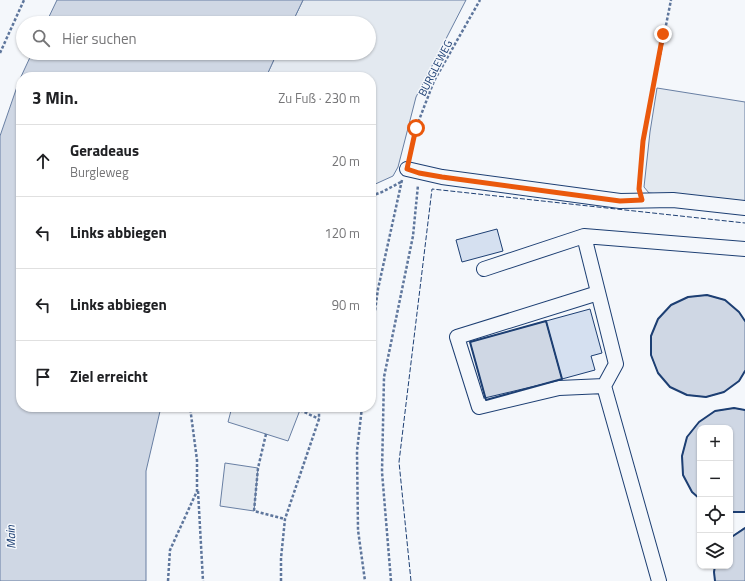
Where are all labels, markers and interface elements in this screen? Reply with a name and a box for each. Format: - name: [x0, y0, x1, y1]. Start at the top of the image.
- search box: [16, 16, 376, 60]
- route end: [654, 25, 672, 43]
- icon: search: [30, 27, 52, 49]
- text: Hier suchen: [62, 27, 137, 50]
- street label: BURGLEWEG: [414, 37, 456, 99]
- text: 3 Min.: [32, 85, 78, 111]
- text: Zu Fuß · 230 m: [278, 88, 360, 108]
- route start: [407, 119, 425, 137]
- text: Geradeaus: [70, 139, 139, 162]
- icon: ahead: [32, 150, 54, 172]
- text: 20 m: [332, 151, 360, 171]
- text: Burgleweg: [70, 162, 129, 182]
- text: Links abbiegen: [70, 221, 167, 244]
- icon: left: [32, 222, 54, 244]
- text: 120 m: [324, 223, 360, 243]
- text: Links abbiegen: [70, 293, 167, 316]
- icon: left: [32, 294, 54, 316]
- text: 90 m: [332, 295, 360, 315]
- text: Ziel erreicht: [70, 365, 148, 388]
- icon: arrive: [32, 366, 54, 388]
- map controls: [697, 425, 733, 569]
- button: +: [697, 425, 733, 461]
- button: −: [697, 461, 733, 497]
- button: locate: [697, 497, 733, 533]
- water label: Main: [0, 524, 21, 549]
- button: layers: [697, 533, 733, 569]

